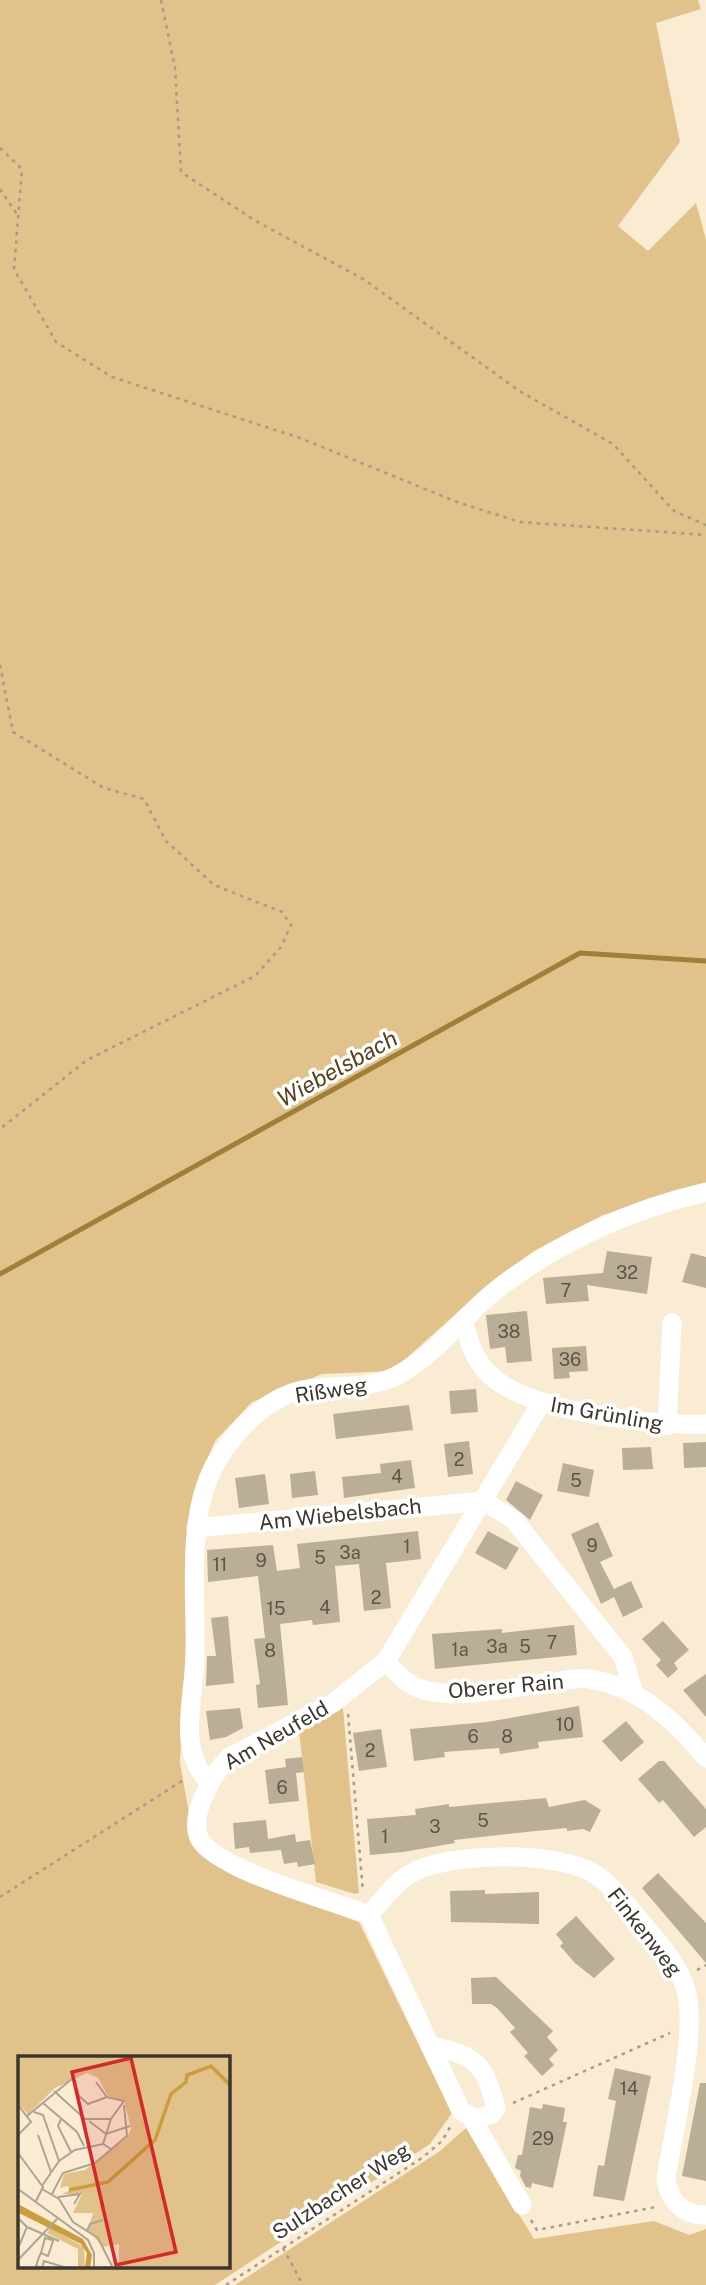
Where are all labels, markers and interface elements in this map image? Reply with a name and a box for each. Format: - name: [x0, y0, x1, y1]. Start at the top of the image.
- water label: Wiebelsbach: [272, 1024, 402, 1112]
- house number: 32: [616, 1262, 638, 1283]
- house number: 7: [561, 1280, 571, 1301]
- house number: 38: [498, 1321, 520, 1342]
- house number: 36: [559, 1349, 581, 1370]
- street label: Rißweg: [293, 1372, 369, 1408]
- street label: Im Grünling: [549, 1392, 665, 1436]
- house number: 2: [454, 1449, 464, 1470]
- house number: 4: [391, 1466, 403, 1487]
- house number: 5: [570, 1470, 582, 1491]
- street label: Am Wiebelsbach: [257, 1493, 423, 1535]
- house number: 9: [586, 1535, 598, 1556]
- house number: 1: [403, 1536, 411, 1557]
- house number: 3a: [339, 1542, 361, 1563]
- house number: 5: [314, 1547, 326, 1568]
- house number: 9: [255, 1550, 267, 1571]
- house number: 11: [213, 1554, 227, 1575]
- house number: 2: [371, 1587, 381, 1608]
- house number: 4: [319, 1597, 331, 1618]
- house number: 15: [267, 1598, 285, 1619]
- house number: 7: [547, 1632, 557, 1653]
- house number: 3a: [486, 1636, 508, 1657]
- house number: 5: [519, 1636, 531, 1657]
- house number: 1a: [451, 1639, 469, 1660]
- house number: 8: [264, 1640, 276, 1661]
- street label: Oberer Rain: [447, 1668, 565, 1704]
- street label: Am Neufeld: [219, 1695, 333, 1775]
- house number: 10: [556, 1714, 574, 1735]
- house number: 6: [467, 1726, 479, 1747]
- house number: 8: [501, 1726, 513, 1747]
- house number: 2: [365, 1740, 375, 1761]
- house number: 6: [276, 1777, 288, 1798]
- house number: 5: [477, 1810, 489, 1831]
- house number: 3: [429, 1816, 441, 1837]
- house number: 1: [381, 1826, 389, 1847]
- street label: Finkenweg: [603, 1883, 687, 1981]
- inset map: [18, 2056, 229, 2268]
- house number: 14: [620, 2078, 638, 2099]
- house number: 29: [532, 2128, 554, 2149]
- street label: Sulzbacher Weg: [267, 2137, 415, 2245]

